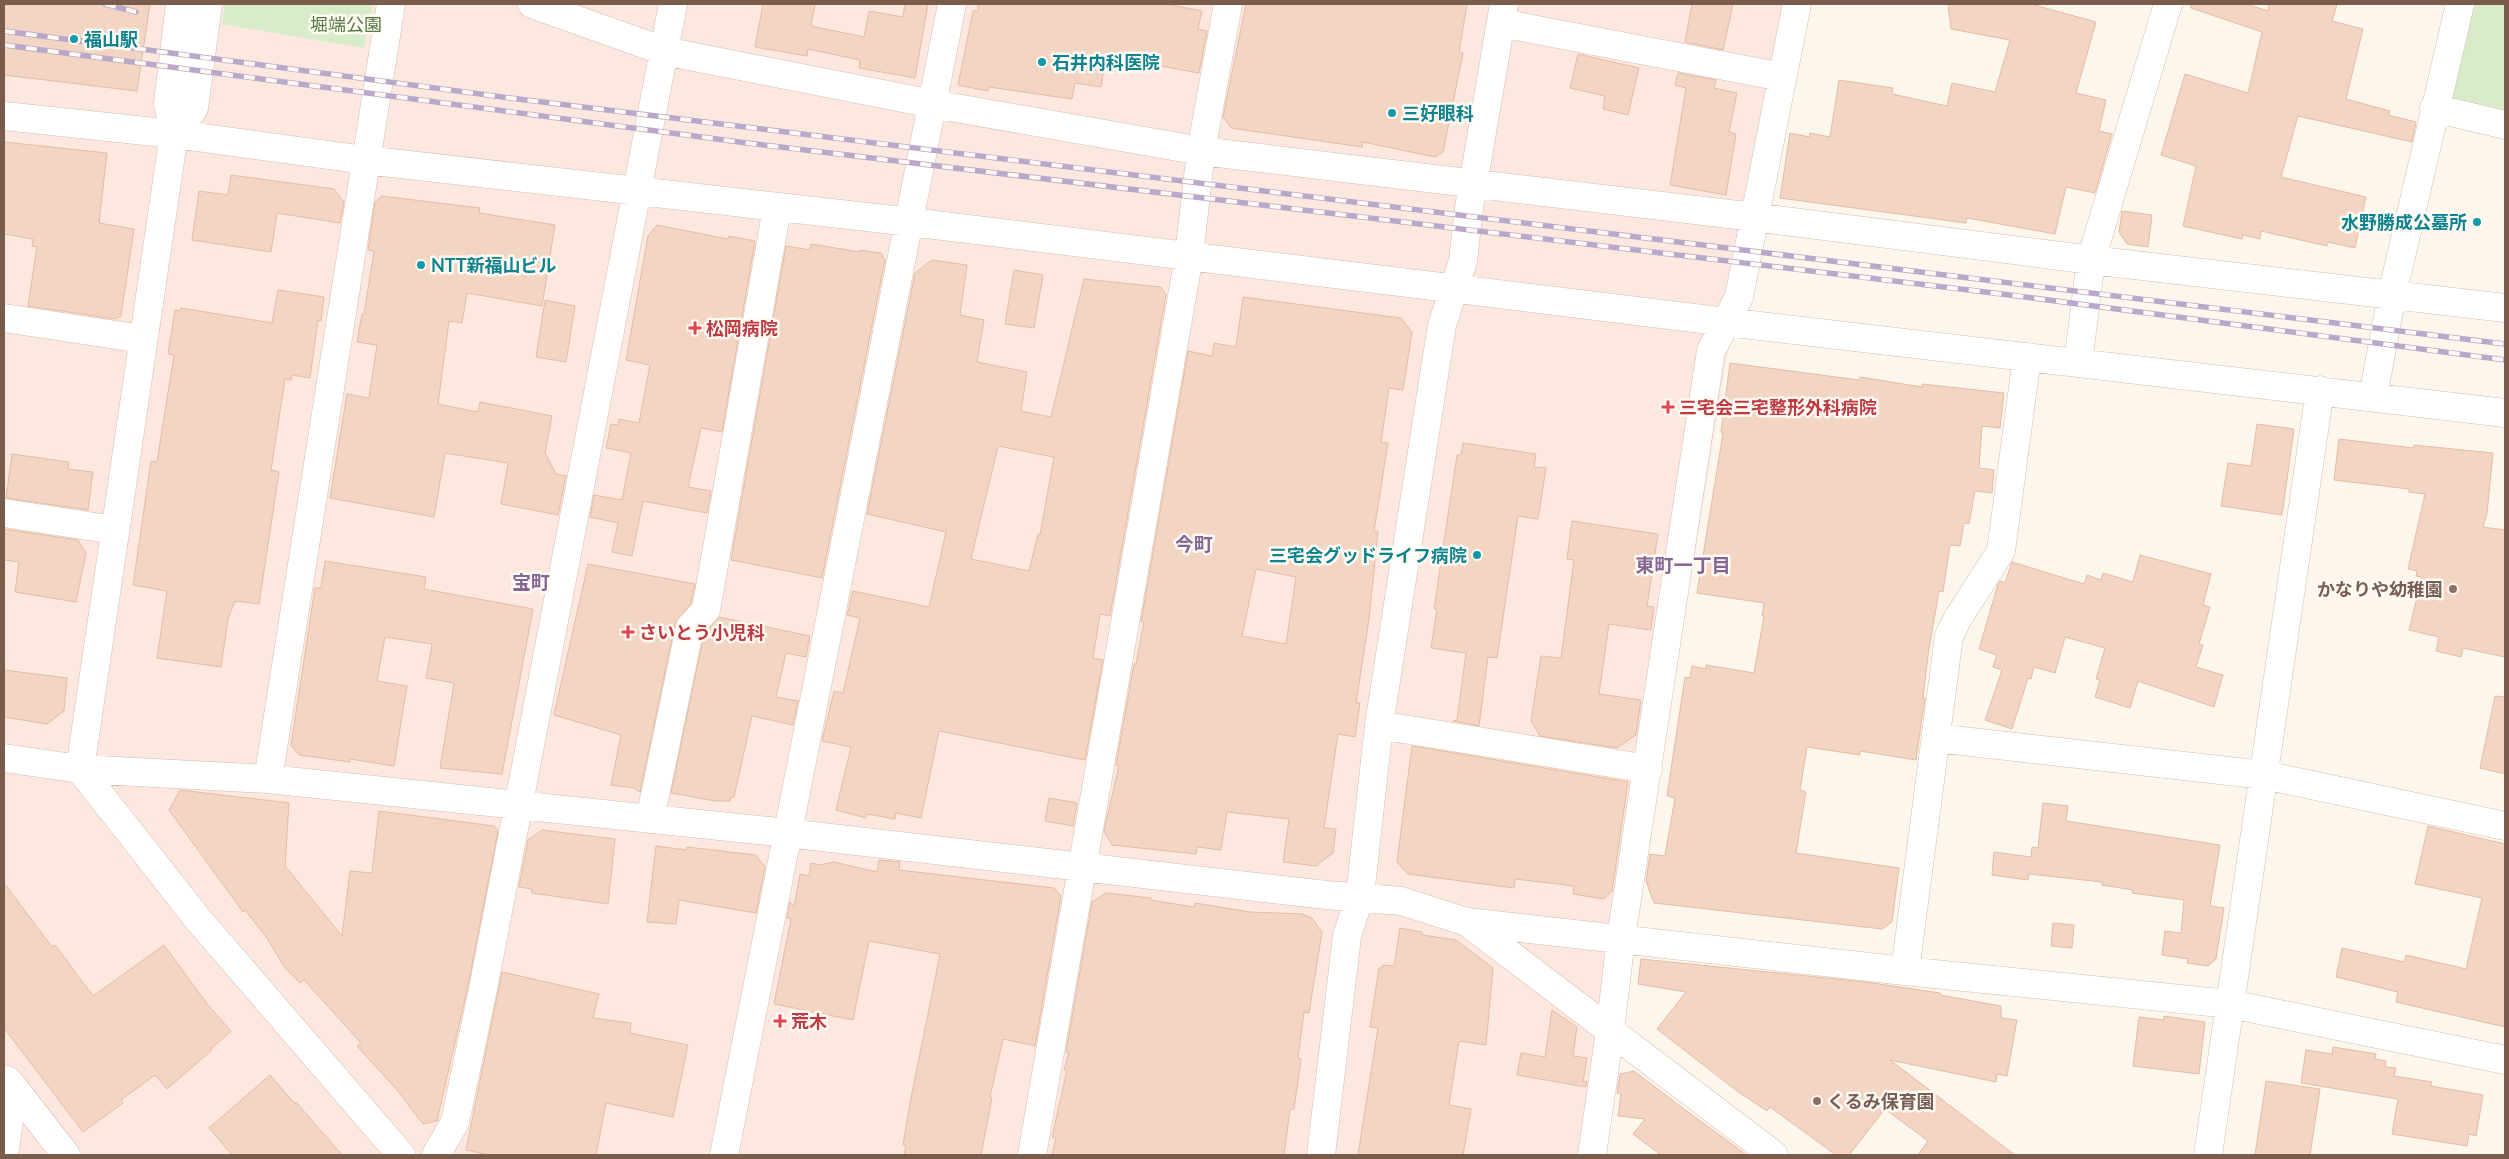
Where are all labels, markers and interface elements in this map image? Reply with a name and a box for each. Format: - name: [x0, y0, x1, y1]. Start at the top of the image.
- park label: 堀端公園: [310, 13, 382, 35]
- place label: 福山駅: [84, 28, 138, 50]
- marker: 福山駅: [68, 33, 80, 45]
- place label: 石井内科医院: [1052, 51, 1160, 73]
- marker: 石井内科医院: [1036, 56, 1048, 68]
- place label: 三好眼科: [1402, 102, 1474, 124]
- marker: 三好眼科: [1386, 107, 1398, 119]
- place label: 水野勝成公墓所: [2341, 211, 2467, 233]
- marker: 水野勝成公墓所: [2471, 216, 2483, 228]
- place label: NTT新福山ビル: [431, 254, 556, 276]
- marker: NTT新福山ビル: [415, 259, 427, 271]
- place label: 松岡病院: [706, 317, 778, 339]
- marker: 松岡病院: [688, 321, 702, 335]
- place label: 三宅会三宅整形外科病院: [1679, 396, 1877, 418]
- marker: 三宅会三宅整形外科病院: [1661, 400, 1675, 414]
- district label: 今町: [1175, 532, 1213, 555]
- place label: 三宅会グッドライフ病院: [1269, 544, 1467, 566]
- marker: 三宅会グッドライフ病院: [1471, 549, 1483, 561]
- district label: 東町一丁目: [1635, 553, 1731, 576]
- district label: 宝町: [512, 570, 550, 593]
- place label: かなりや幼稚園: [2317, 578, 2443, 600]
- marker: かなりや幼稚園: [2447, 583, 2459, 595]
- place label: さいとう小児科: [639, 621, 765, 643]
- marker: さいとう小児科: [621, 625, 635, 639]
- place label: 荒木: [791, 1010, 827, 1032]
- marker: 荒木: [773, 1014, 787, 1028]
- place label: くるみ保育園: [1827, 1090, 1935, 1112]
- marker: くるみ保育園: [1811, 1095, 1823, 1107]

